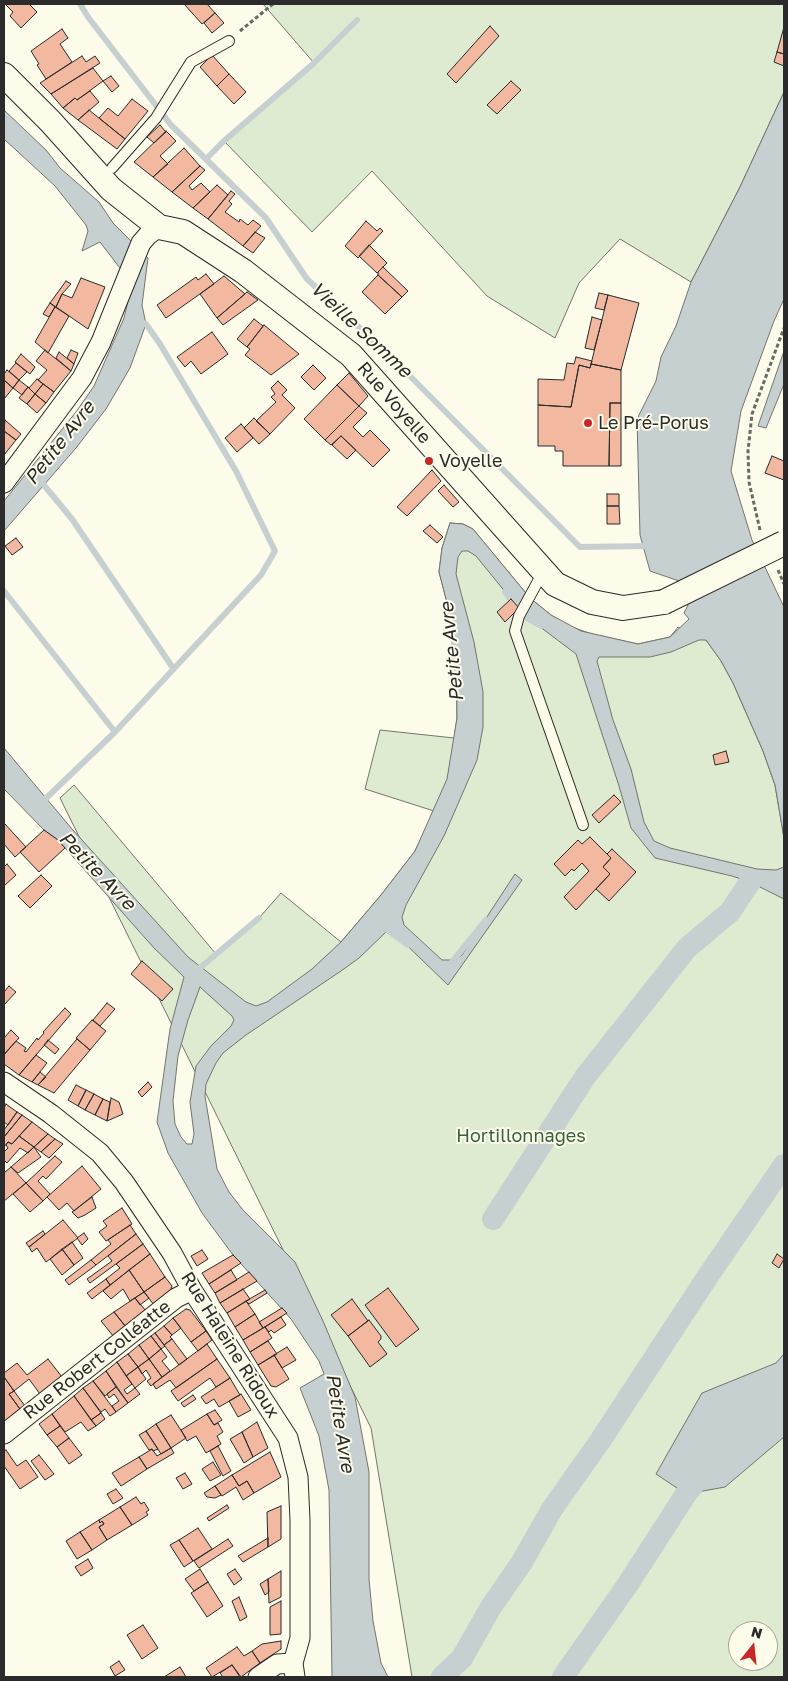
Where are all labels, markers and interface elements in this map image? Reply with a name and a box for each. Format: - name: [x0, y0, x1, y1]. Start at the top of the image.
- water label: Vieille Somme: [306, 277, 416, 383]
- street label: Rue Voyelle: [353, 358, 435, 448]
- water label: Petite Avre: [20, 397, 100, 489]
- place label: Le Pré-Porus: [598, 412, 709, 434]
- marker: Le Pré-Porus: [582, 417, 594, 429]
- place label: Voyelle: [439, 450, 502, 472]
- marker: Voyelle: [423, 455, 435, 467]
- water label: Petite Avre: [435, 601, 469, 703]
- water label: Petite Avre: [54, 827, 140, 915]
- park label: Hortillonnages: [456, 1125, 586, 1147]
- street label: Rue Haleine Ridoux: [176, 1268, 284, 1422]
- street label: Rue Robert Colléatte: [19, 1296, 175, 1424]
- water label: Petite Avre: [321, 1372, 359, 1474]
- north arrow: [728, 1621, 778, 1671]
- text: N: [750, 1622, 764, 1642]

